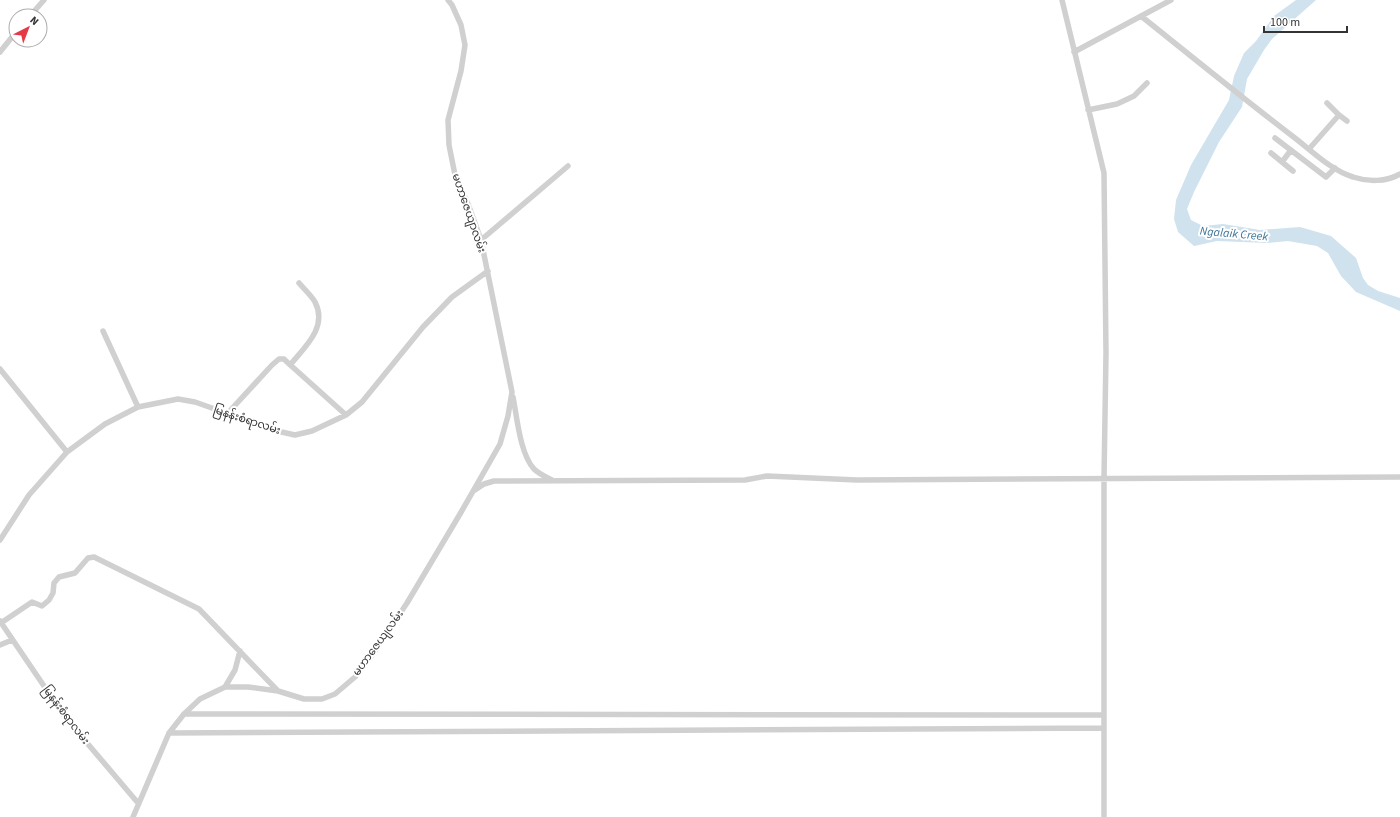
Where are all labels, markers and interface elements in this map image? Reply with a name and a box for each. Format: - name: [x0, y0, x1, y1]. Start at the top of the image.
- north arrow: [8, 8, 48, 48]
- scale bar: [1264, 8, 1347, 34]
- text: N: [27, 13, 42, 29]
- text: 100 m: [1270, 14, 1300, 31]
- street label: မဟာဇေယျာလမ်း: [447, 171, 490, 255]
- water label: Ngalaik Creek: [1199, 223, 1269, 245]
- street label: မြနန်းစံရာလမ်း: [211, 402, 283, 439]
- street label: မဟာဇေယျလမ်း: [349, 607, 408, 680]
- street label: မြနန်းစံရာလမ်း: [38, 683, 93, 748]

